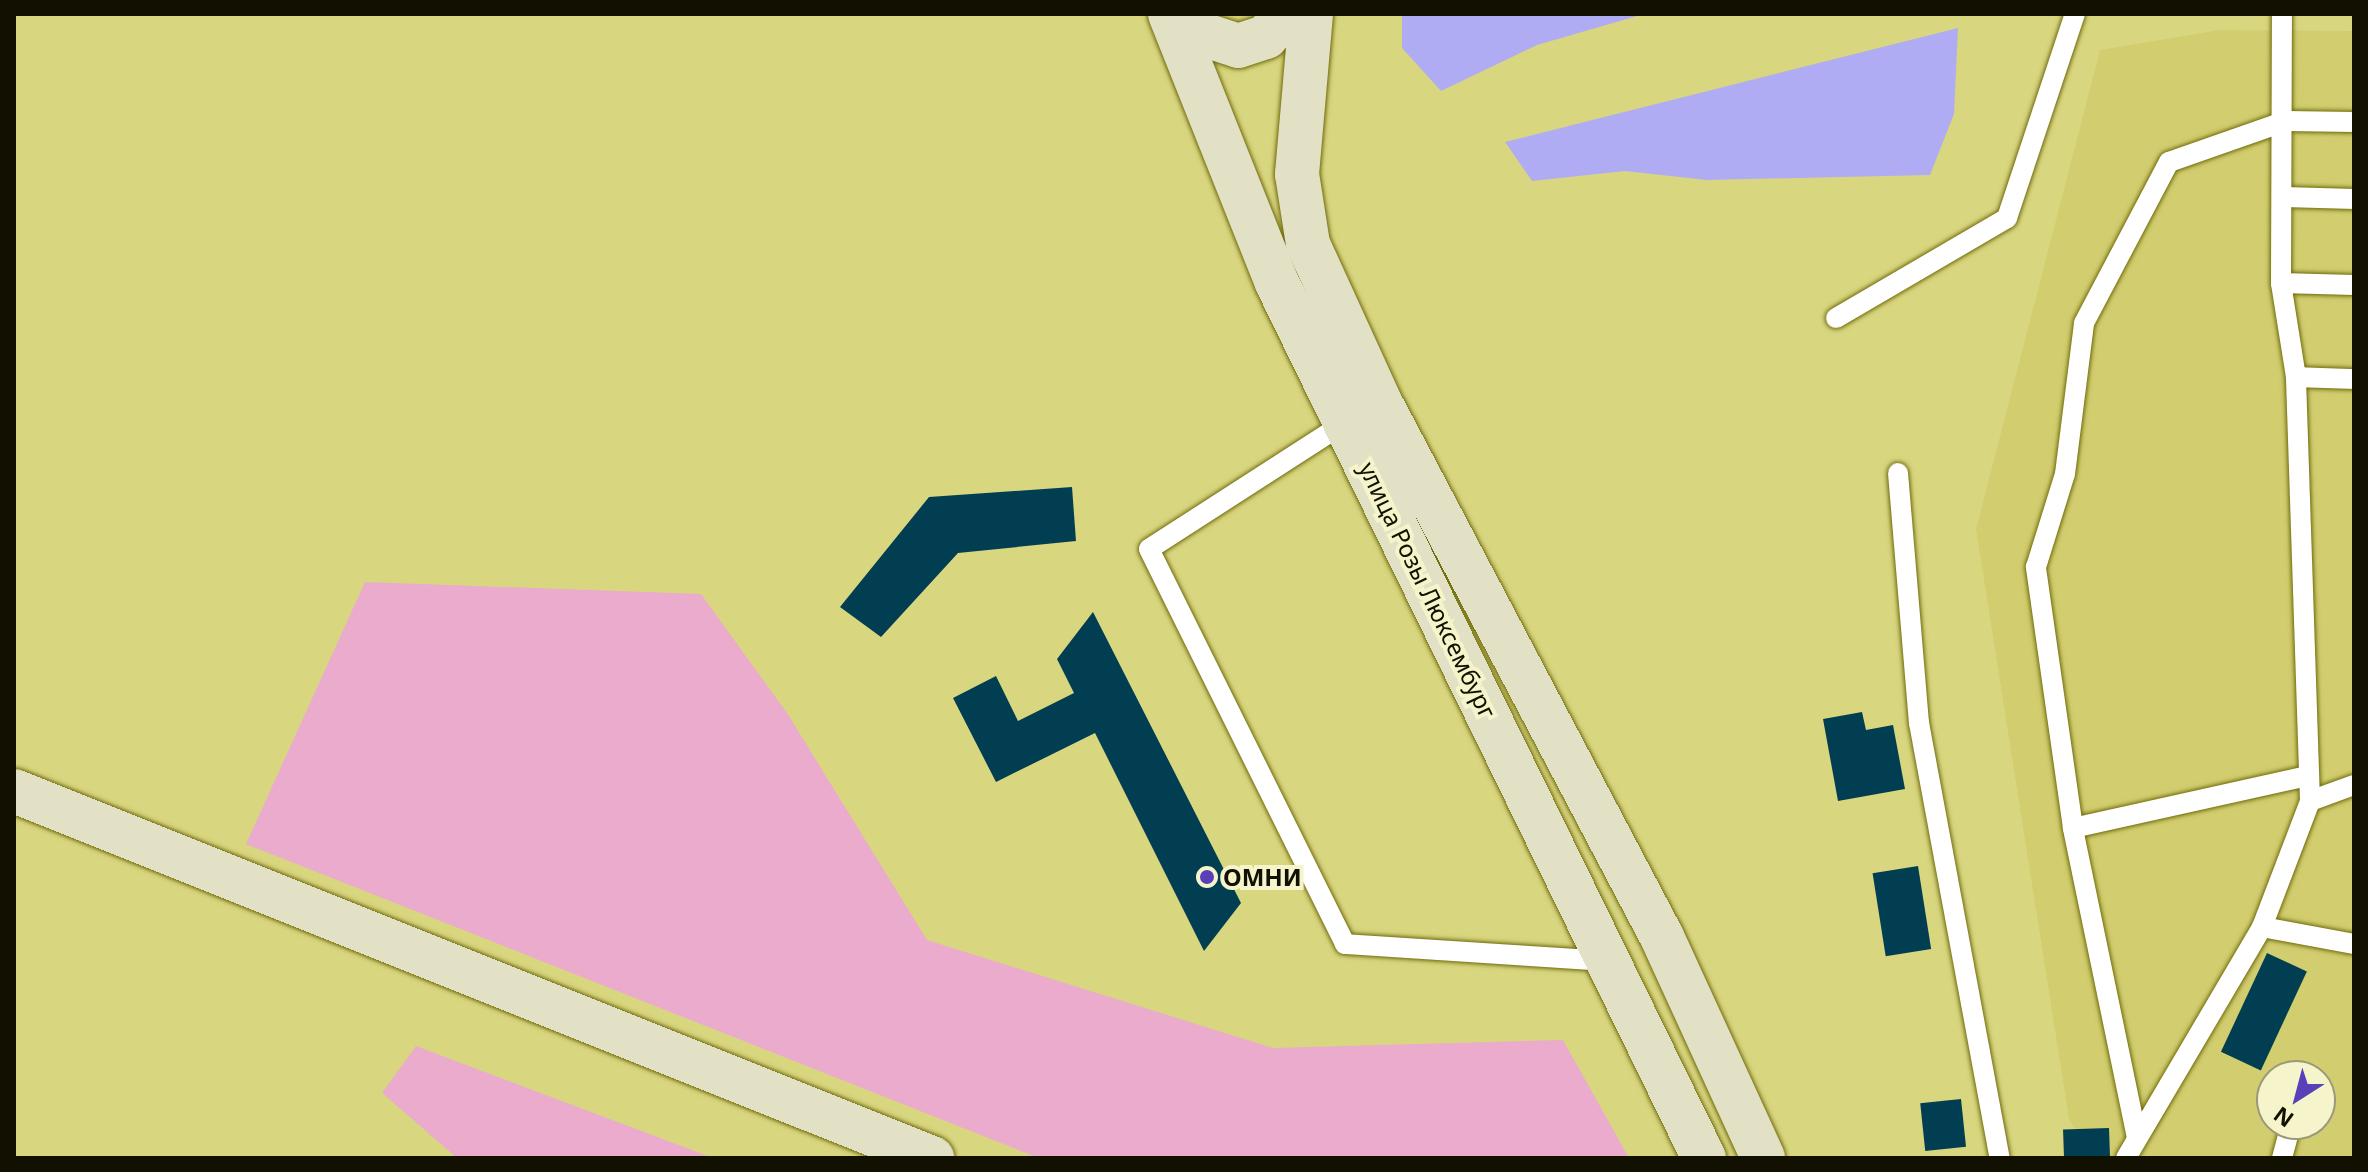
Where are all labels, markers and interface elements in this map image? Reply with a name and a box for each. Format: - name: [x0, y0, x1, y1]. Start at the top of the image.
- street label: улица Розы Люксембург: [1353, 457, 1503, 723]
- place label: ОМНИ: [1223, 863, 1302, 891]
- marker: ОМНИ: [1198, 868, 1216, 886]
- north arrow: [2256, 1060, 2336, 1140]
- text: N: [2267, 1100, 2299, 1135]

